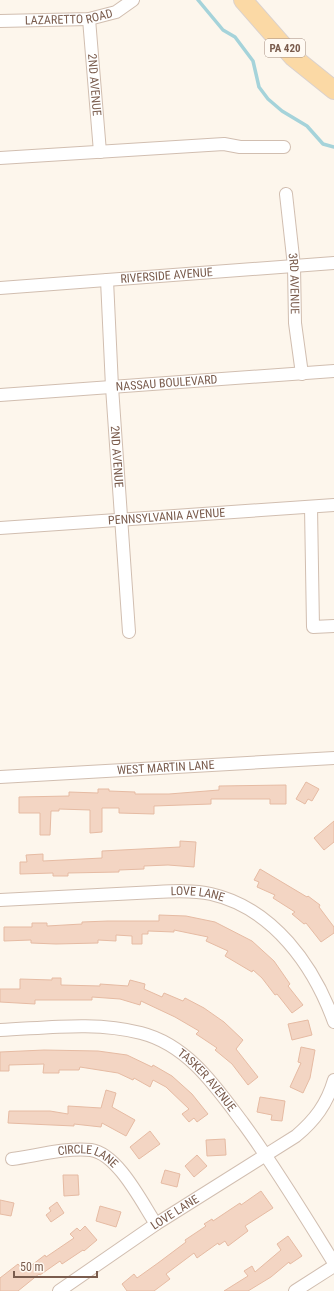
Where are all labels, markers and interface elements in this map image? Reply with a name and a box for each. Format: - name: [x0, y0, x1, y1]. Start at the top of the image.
- street label: LAZARETTO ROAD: [25, 6, 114, 27]
- road number: PA 420: [265, 39, 305, 57]
- street label: 2ND AVENUE: [85, 53, 104, 116]
- street label: 3RD AVENUE: [286, 252, 302, 314]
- street label: RIVERSIDE AVENUE: [120, 265, 213, 286]
- street label: NASSAU BOULEVARD: [115, 372, 218, 394]
- street label: 2ND AVENUE: [108, 425, 126, 488]
- street label: PENNSYLVANIA AVENUE: [108, 506, 226, 528]
- street label: WEST MARTIN LANE: [117, 758, 215, 777]
- street label: LOVE LANE: [170, 884, 226, 904]
- street label: TASKER AVENUE: [175, 1046, 239, 1114]
- street label: CIRCLE LANE: [57, 1142, 121, 1170]
- street label: LOVE LANE: [148, 1192, 201, 1233]
- scale bar: [14, 1253, 97, 1279]
- text: 50 m: [20, 1260, 44, 1274]

